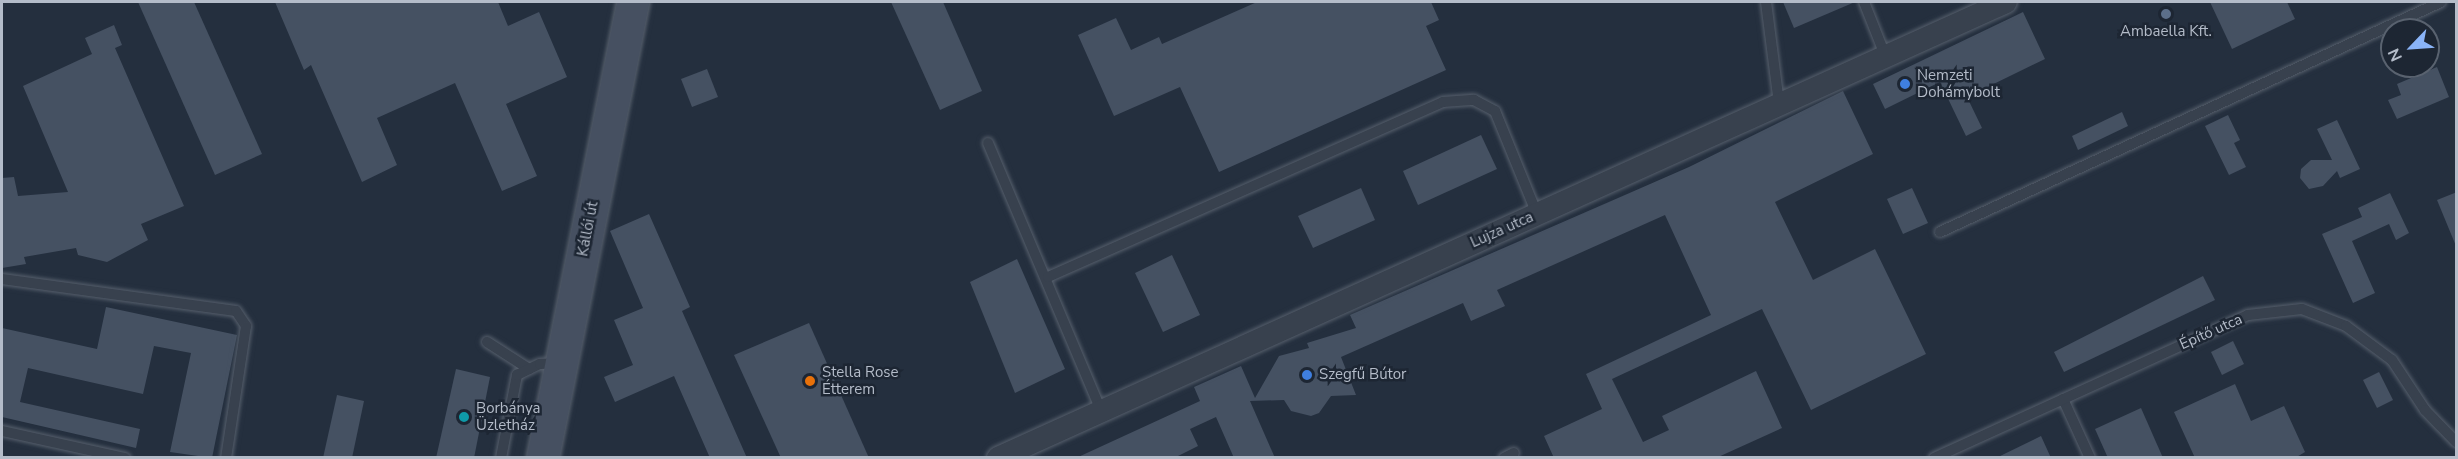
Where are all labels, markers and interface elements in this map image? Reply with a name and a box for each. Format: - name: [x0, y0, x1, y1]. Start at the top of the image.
- marker: Ambaella Kft.: [2159, 7, 2173, 21]
- north arrow: [2380, 18, 2440, 78]
- place label: Ambaella Kft.: [2120, 23, 2212, 41]
- text: N: [2383, 45, 2408, 65]
- place label: Nemzeti Dohámybolt: [1917, 66, 2000, 101]
- marker: Nemzeti Dohámybolt: [1898, 77, 1912, 91]
- street label: Kállói út: [574, 200, 602, 258]
- street label: Lujza utca: [1468, 208, 1536, 252]
- street label: Építő utca: [2177, 310, 2245, 354]
- place label: Stella Rose Étterem: [822, 363, 898, 398]
- place label: Szegfű Bútor: [1319, 366, 1406, 384]
- marker: Szegfű Bútor: [1300, 368, 1314, 382]
- marker: Stella Rose Étterem: [803, 374, 817, 388]
- place label: Borbánya Üzletház: [476, 399, 540, 434]
- marker: Borbánya Üzletház: [457, 410, 471, 424]

